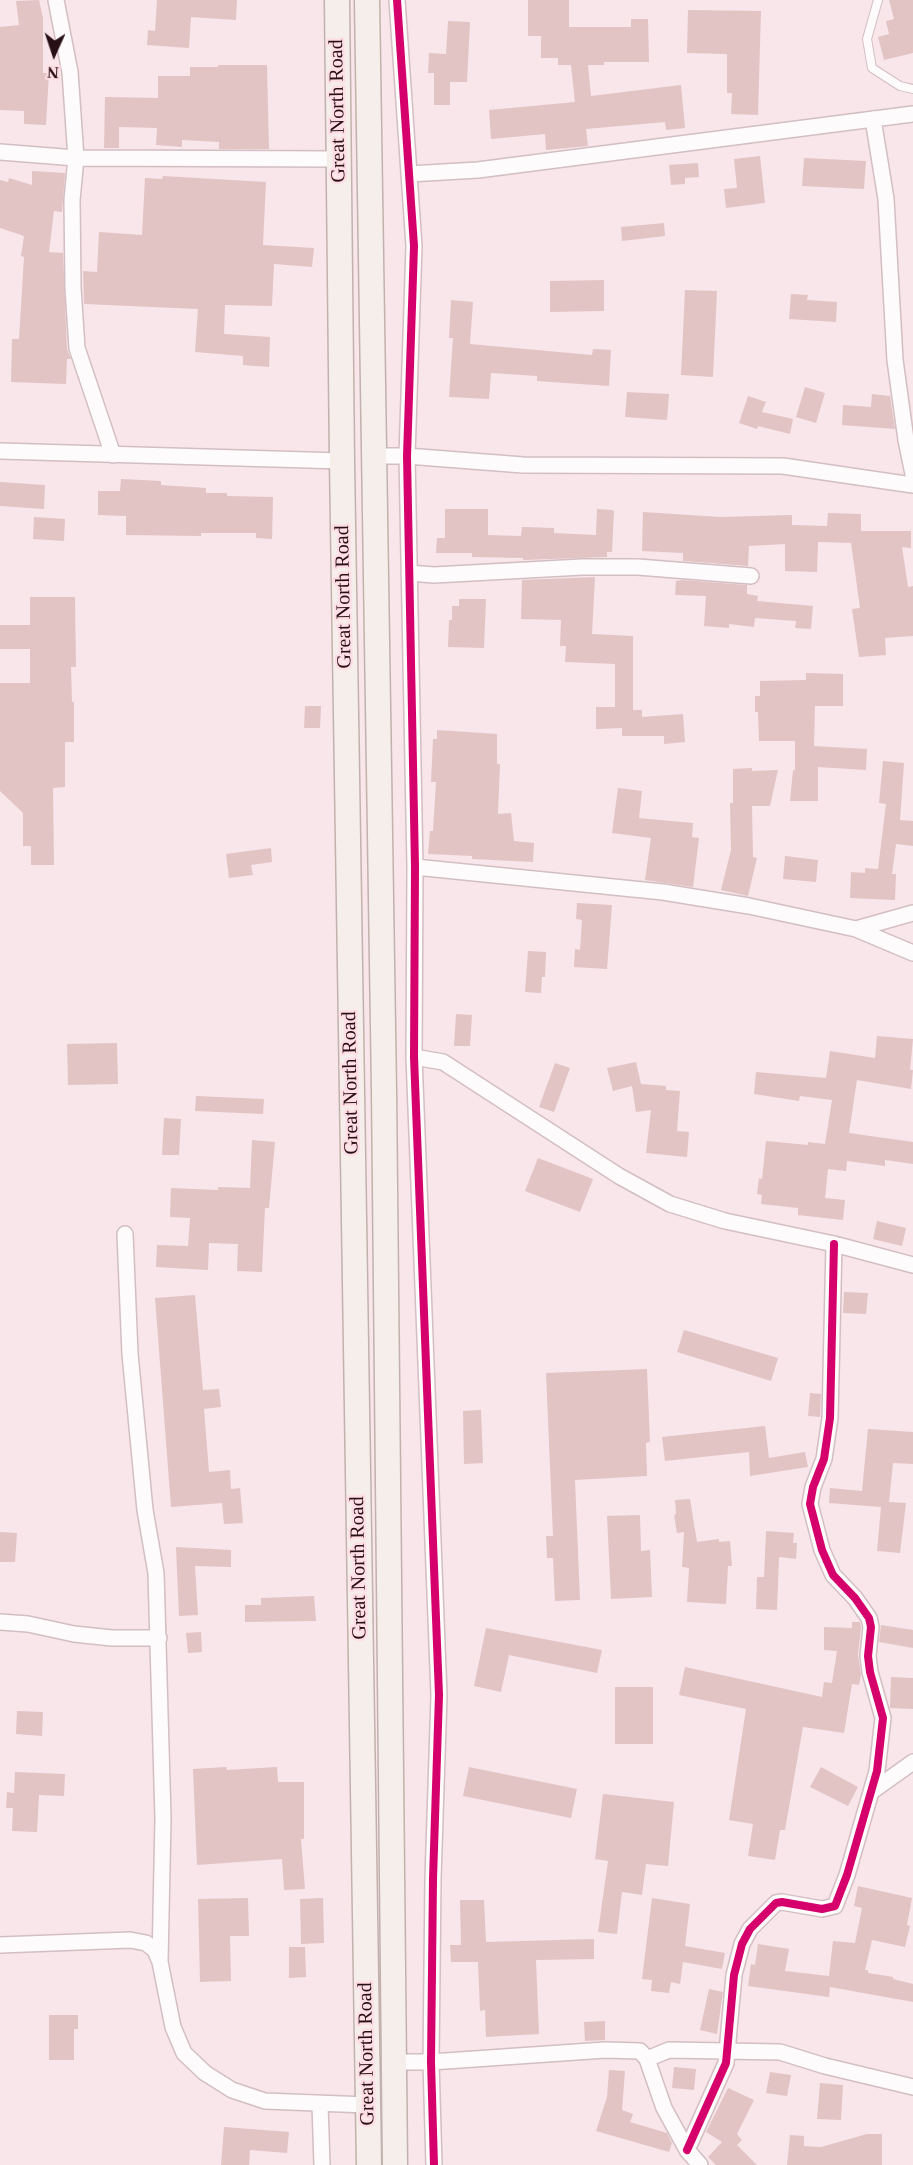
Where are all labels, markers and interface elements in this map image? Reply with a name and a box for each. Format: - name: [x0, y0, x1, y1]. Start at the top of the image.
- north arrow: [24, 24, 84, 84]
- street label: Great North Road: [325, 39, 351, 183]
- text: N: [47, 64, 59, 81]
- street label: Great North Road: [331, 525, 357, 669]
- street label: Great North Road: [338, 1011, 364, 1155]
- street label: Great North Road: [346, 1496, 372, 1640]
- street label: Great North Road: [354, 1982, 380, 2126]

